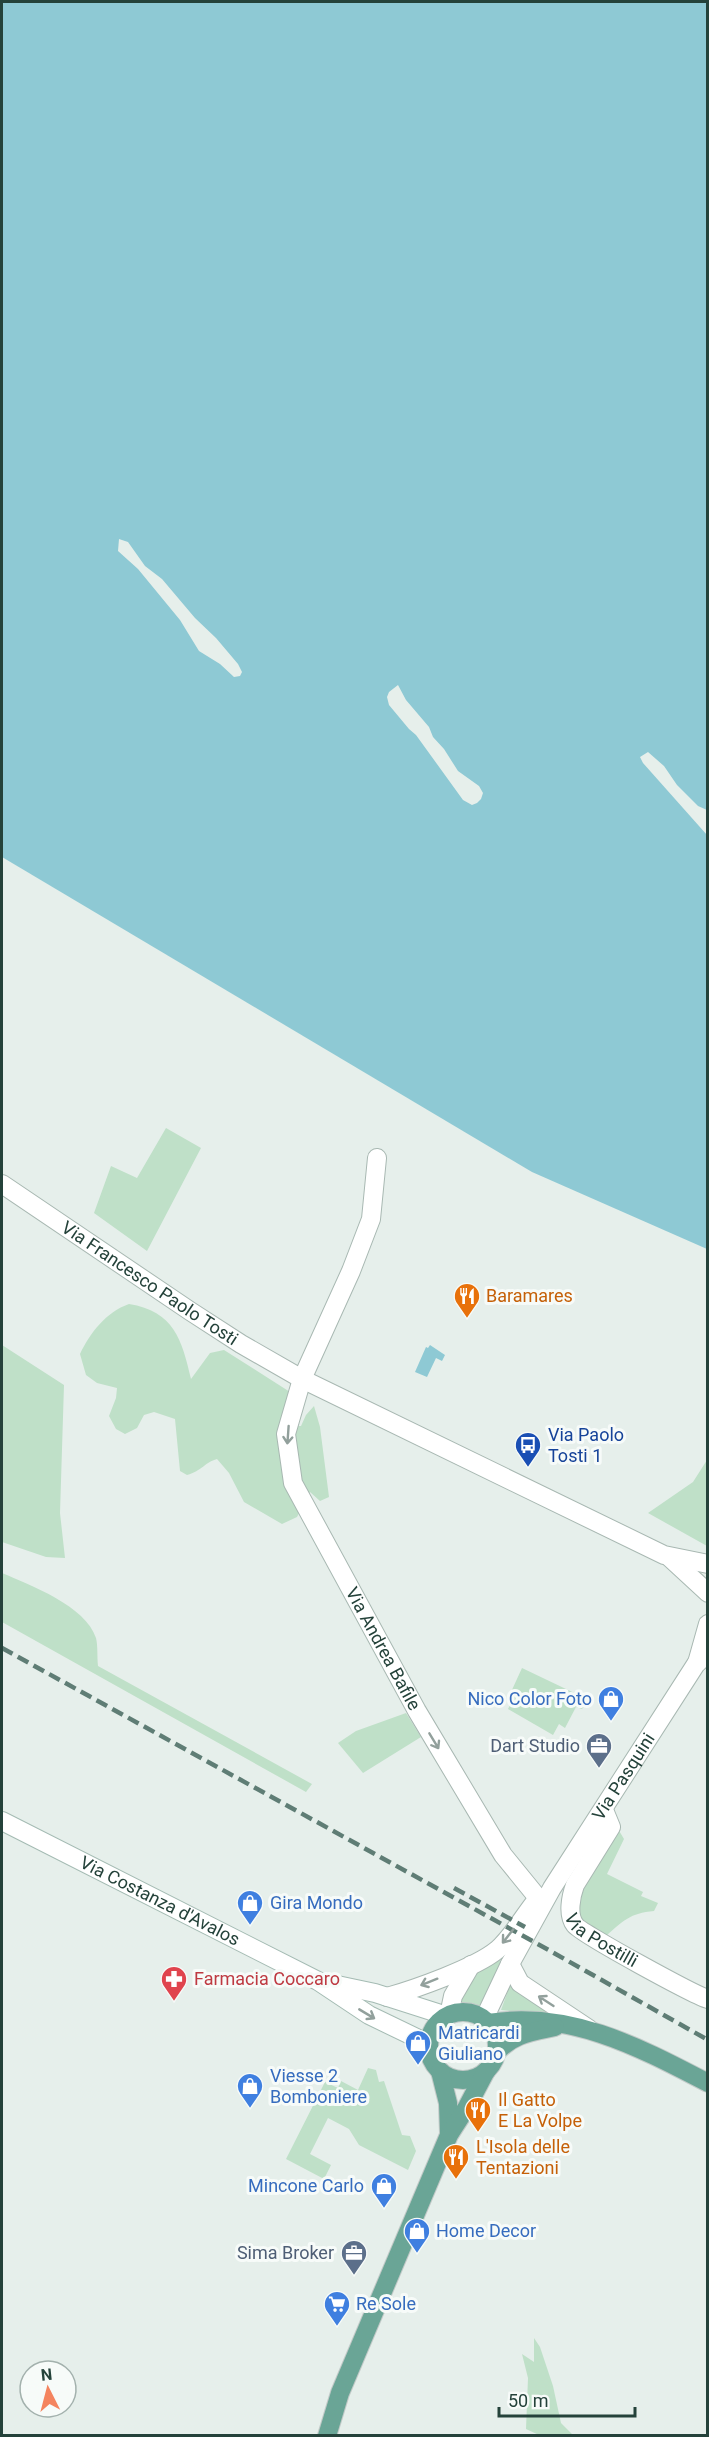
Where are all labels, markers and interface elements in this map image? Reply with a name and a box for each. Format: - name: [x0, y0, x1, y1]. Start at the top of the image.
- street label: Via Francesco Paolo Tosti: [58, 1216, 242, 1349]
- restaurant icon: Baramares: [452, 1281, 482, 1319]
- place label: Baramares: [486, 1285, 573, 1306]
- place label: Via Paolo Tosti 1: [548, 1424, 624, 1466]
- one-way arrow: [282, 1425, 293, 1445]
- bus stop icon: Via Paolo Tosti 1: [513, 1430, 543, 1468]
- street label: Via Andrea Bafile: [342, 1583, 425, 1714]
- shop icon: Nico Color Foto: [596, 1684, 626, 1722]
- place label: Nico Color Foto: [467, 1688, 592, 1709]
- street label: Via Pasquini: [587, 1729, 659, 1824]
- office icon: Dart Studio: [584, 1731, 614, 1769]
- one-way arrow: [429, 1732, 441, 1749]
- place label: Dart Studio: [490, 1735, 580, 1756]
- street label: Via Costanza d'Avalos: [77, 1851, 243, 1950]
- shop icon: Gira Mondo: [235, 1888, 265, 1926]
- place label: Gira Mondo: [270, 1892, 363, 1913]
- street label: Via Postilli: [561, 1910, 642, 1971]
- one-way arrow: [501, 1928, 514, 1944]
- pharmacy icon: Farmacia Coccaro: [159, 1964, 189, 2002]
- place label: Farmacia Coccaro: [194, 1968, 340, 1989]
- one-way arrow: [420, 1978, 439, 1989]
- one-way arrow: [537, 1994, 554, 2007]
- one-way arrow: [358, 2008, 375, 2020]
- place label: Matricardi Giuliano: [438, 2022, 520, 2064]
- shop icon: Matricardi Giuliano: [403, 2028, 433, 2066]
- place label: Viesse 2 Bomboniere: [270, 2065, 367, 2107]
- shop icon: Viesse 2 Bomboniere: [235, 2071, 265, 2109]
- place label: Il Gatto E La Volpe: [498, 2089, 582, 2131]
- restaurant icon: Il Gatto E La Volpe: [463, 2095, 493, 2133]
- place label: L'Isola delle Tentazioni: [476, 2136, 570, 2178]
- restaurant icon: L'Isola delle Tentazioni: [441, 2142, 471, 2180]
- shop icon: Mincone Carlo: [369, 2171, 399, 2209]
- place label: Mincone Carlo: [248, 2175, 364, 2196]
- shop icon: Home Decor: [402, 2216, 432, 2254]
- place label: Home Decor: [436, 2220, 536, 2241]
- office icon: Sima Broker: [339, 2238, 369, 2276]
- place label: Sima Broker: [237, 2242, 334, 2263]
- supermarket icon: Re Sole: [322, 2289, 352, 2327]
- place label: Re Sole: [356, 2293, 416, 2314]
- north arrow: [18, 2359, 78, 2419]
- text: N: [40, 2365, 53, 2385]
- scale bar: [499, 2380, 636, 2418]
- text: 50 m: [508, 2390, 548, 2411]

